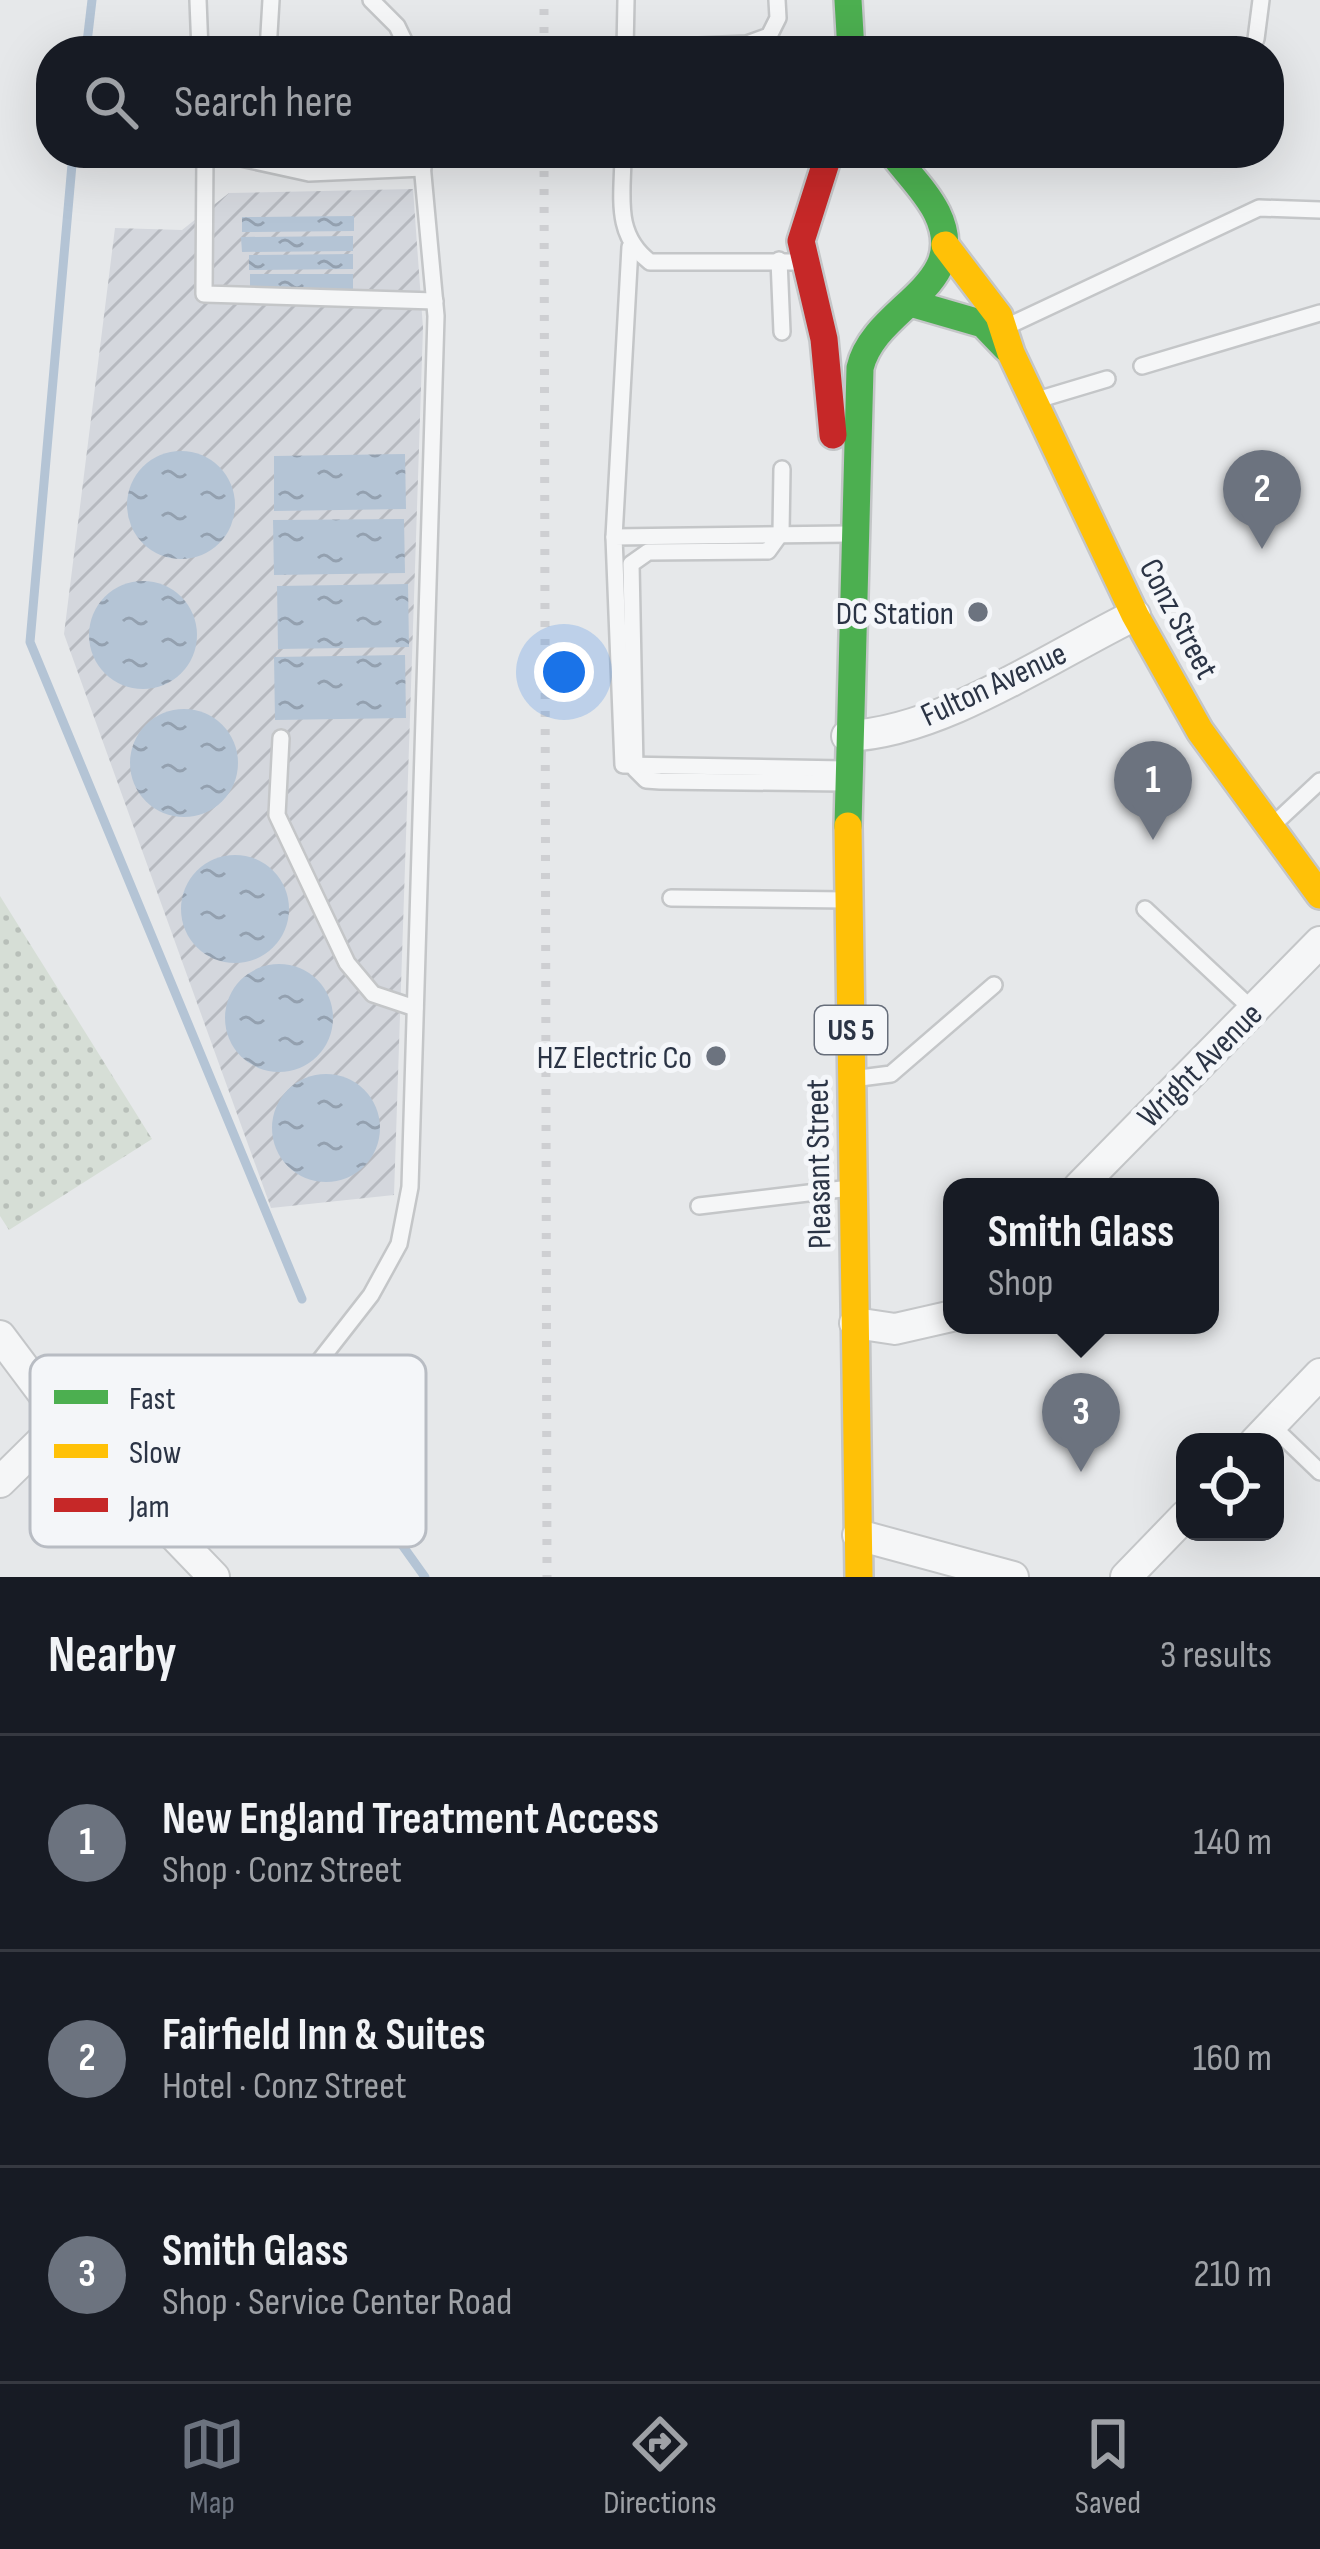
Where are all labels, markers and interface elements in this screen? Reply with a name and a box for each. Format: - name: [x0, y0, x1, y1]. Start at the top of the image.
- search box: [36, 36, 1284, 168]
- icon: search: [78, 69, 144, 135]
- text: Search here: [174, 75, 353, 130]
- pin: 2: [1223, 450, 1301, 549]
- street label: Conz Street: [1130, 552, 1226, 686]
- place label: DC Station: [836, 594, 954, 634]
- marker: DC Station: [965, 599, 991, 625]
- street label: Fulton Avenue: [915, 634, 1073, 736]
- your location: [534, 642, 594, 702]
- pin: 1: [1114, 741, 1192, 840]
- street label: Wright Avenue: [1130, 995, 1271, 1136]
- road number: US 5: [815, 1006, 887, 1054]
- place label: HZ Electric Co: [537, 1038, 692, 1078]
- marker: HZ Electric Co: [703, 1043, 729, 1069]
- street label: Pleasant Street: [798, 1079, 840, 1249]
- popup: [943, 1178, 1219, 1334]
- text: Smith Glass: [988, 1205, 1174, 1260]
- text: Shop: [988, 1260, 1053, 1307]
- legend: [30, 1355, 426, 1547]
- pin: 3: [1042, 1373, 1120, 1472]
- text: Fast: [129, 1379, 176, 1419]
- text: Slow: [129, 1433, 181, 1473]
- map controls: [1176, 1433, 1284, 1541]
- button: locate: [1176, 1433, 1284, 1541]
- text: Jam: [128, 1487, 170, 1527]
- text: Nearby: [48, 1625, 177, 1686]
- text: 3 results: [1160, 1632, 1272, 1679]
- text: New England Treatment Access: [162, 1792, 659, 1847]
- text: 1: [79, 1819, 95, 1866]
- text: 140 m: [1193, 1819, 1272, 1866]
- text: Shop · Conz Street: [162, 1847, 402, 1894]
- text: Fairfield Inn & Suites: [162, 2008, 486, 2063]
- text: 2: [78, 2035, 96, 2082]
- text: 160 m: [1193, 2035, 1272, 2082]
- text: Hotel · Conz Street: [162, 2063, 407, 2110]
- text: Smith Glass: [162, 2224, 349, 2279]
- text: 3: [78, 2251, 96, 2298]
- text: 210 m: [1194, 2251, 1272, 2298]
- text: Shop · Service Center Road: [162, 2279, 512, 2326]
- tab: Map: [179, 2411, 245, 2523]
- tab: Directions: [603, 2411, 717, 2523]
- tab: Saved: [1075, 2411, 1141, 2523]

